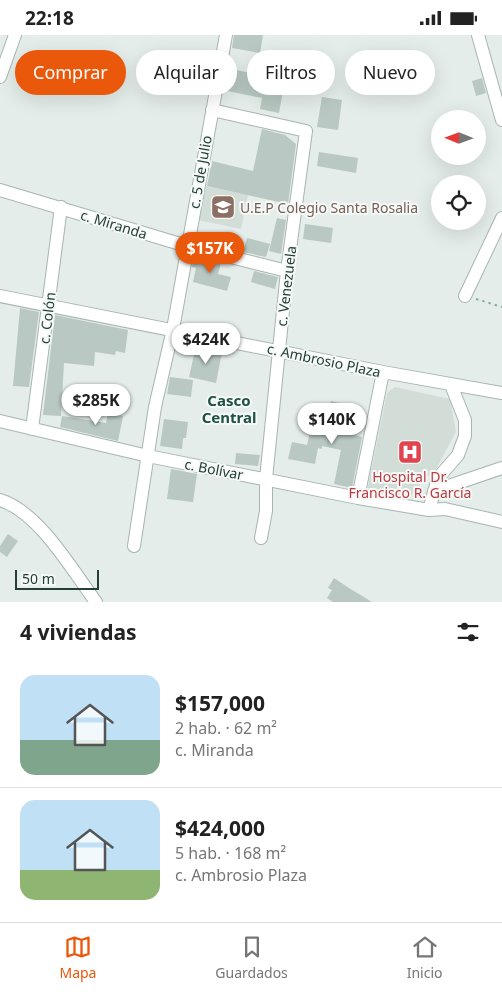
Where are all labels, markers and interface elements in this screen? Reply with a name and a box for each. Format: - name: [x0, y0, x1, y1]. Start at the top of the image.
- text: 22:18: [25, 5, 74, 31]
- chip: Comprar: [15, 50, 126, 95]
- chip: Alquilar: [136, 50, 237, 95]
- chip: Filtros: [247, 50, 335, 95]
- chip: Nuevo: [345, 50, 435, 95]
- north arrow: [431, 110, 486, 165]
- map controls: [431, 110, 486, 230]
- street label: c. 5 de Julio: [184, 134, 216, 210]
- button: locate: [431, 175, 486, 230]
- school or university icon: U.E.P Colegio Santa Rosalia: [210, 194, 236, 220]
- place label: U.E.P Colegio Santa Rosalia: [240, 198, 418, 217]
- street label: c. Miranda: [78, 205, 150, 243]
- pin: $157K: [175, 231, 245, 274]
- text: $157K: [186, 237, 234, 259]
- street label: c. Venezuela: [272, 245, 300, 327]
- street label: c. Colón: [34, 291, 60, 345]
- pin: $424K: [171, 323, 241, 365]
- text: $424K: [182, 328, 230, 350]
- street label: c. Ambrosio Plaza: [266, 339, 382, 381]
- pin: $285K: [61, 383, 131, 426]
- text: $285K: [72, 389, 120, 411]
- district label: Casco Central: [202, 390, 256, 427]
- pin: $140K: [297, 403, 367, 445]
- text: $140K: [308, 408, 356, 430]
- hospital icon: Hospital Dr. Francisco R. García: [397, 439, 423, 465]
- street label: c. Bolívar: [183, 454, 245, 484]
- place label: Hospital Dr. Francisco R. García: [349, 467, 471, 502]
- scale bar: [15, 567, 99, 590]
- text: 50 m: [22, 569, 55, 588]
- text: 4 viviendas: [20, 618, 137, 646]
- icon: filters: [454, 618, 482, 646]
- text: $157,000: [175, 689, 265, 717]
- icon: home: [60, 695, 120, 755]
- text: 2 hab. · 62 m²: [175, 717, 277, 739]
- text: c. Miranda: [175, 739, 254, 761]
- text: $424,000: [175, 814, 265, 842]
- icon: home: [60, 820, 120, 880]
- text: 5 hab. · 168 m²: [175, 842, 286, 864]
- text: c. Ambrosio Plaza: [175, 864, 307, 886]
- tab: Mapa: [59, 933, 96, 982]
- tab: Guardados: [215, 933, 288, 982]
- tab: Inicio: [407, 933, 443, 982]

